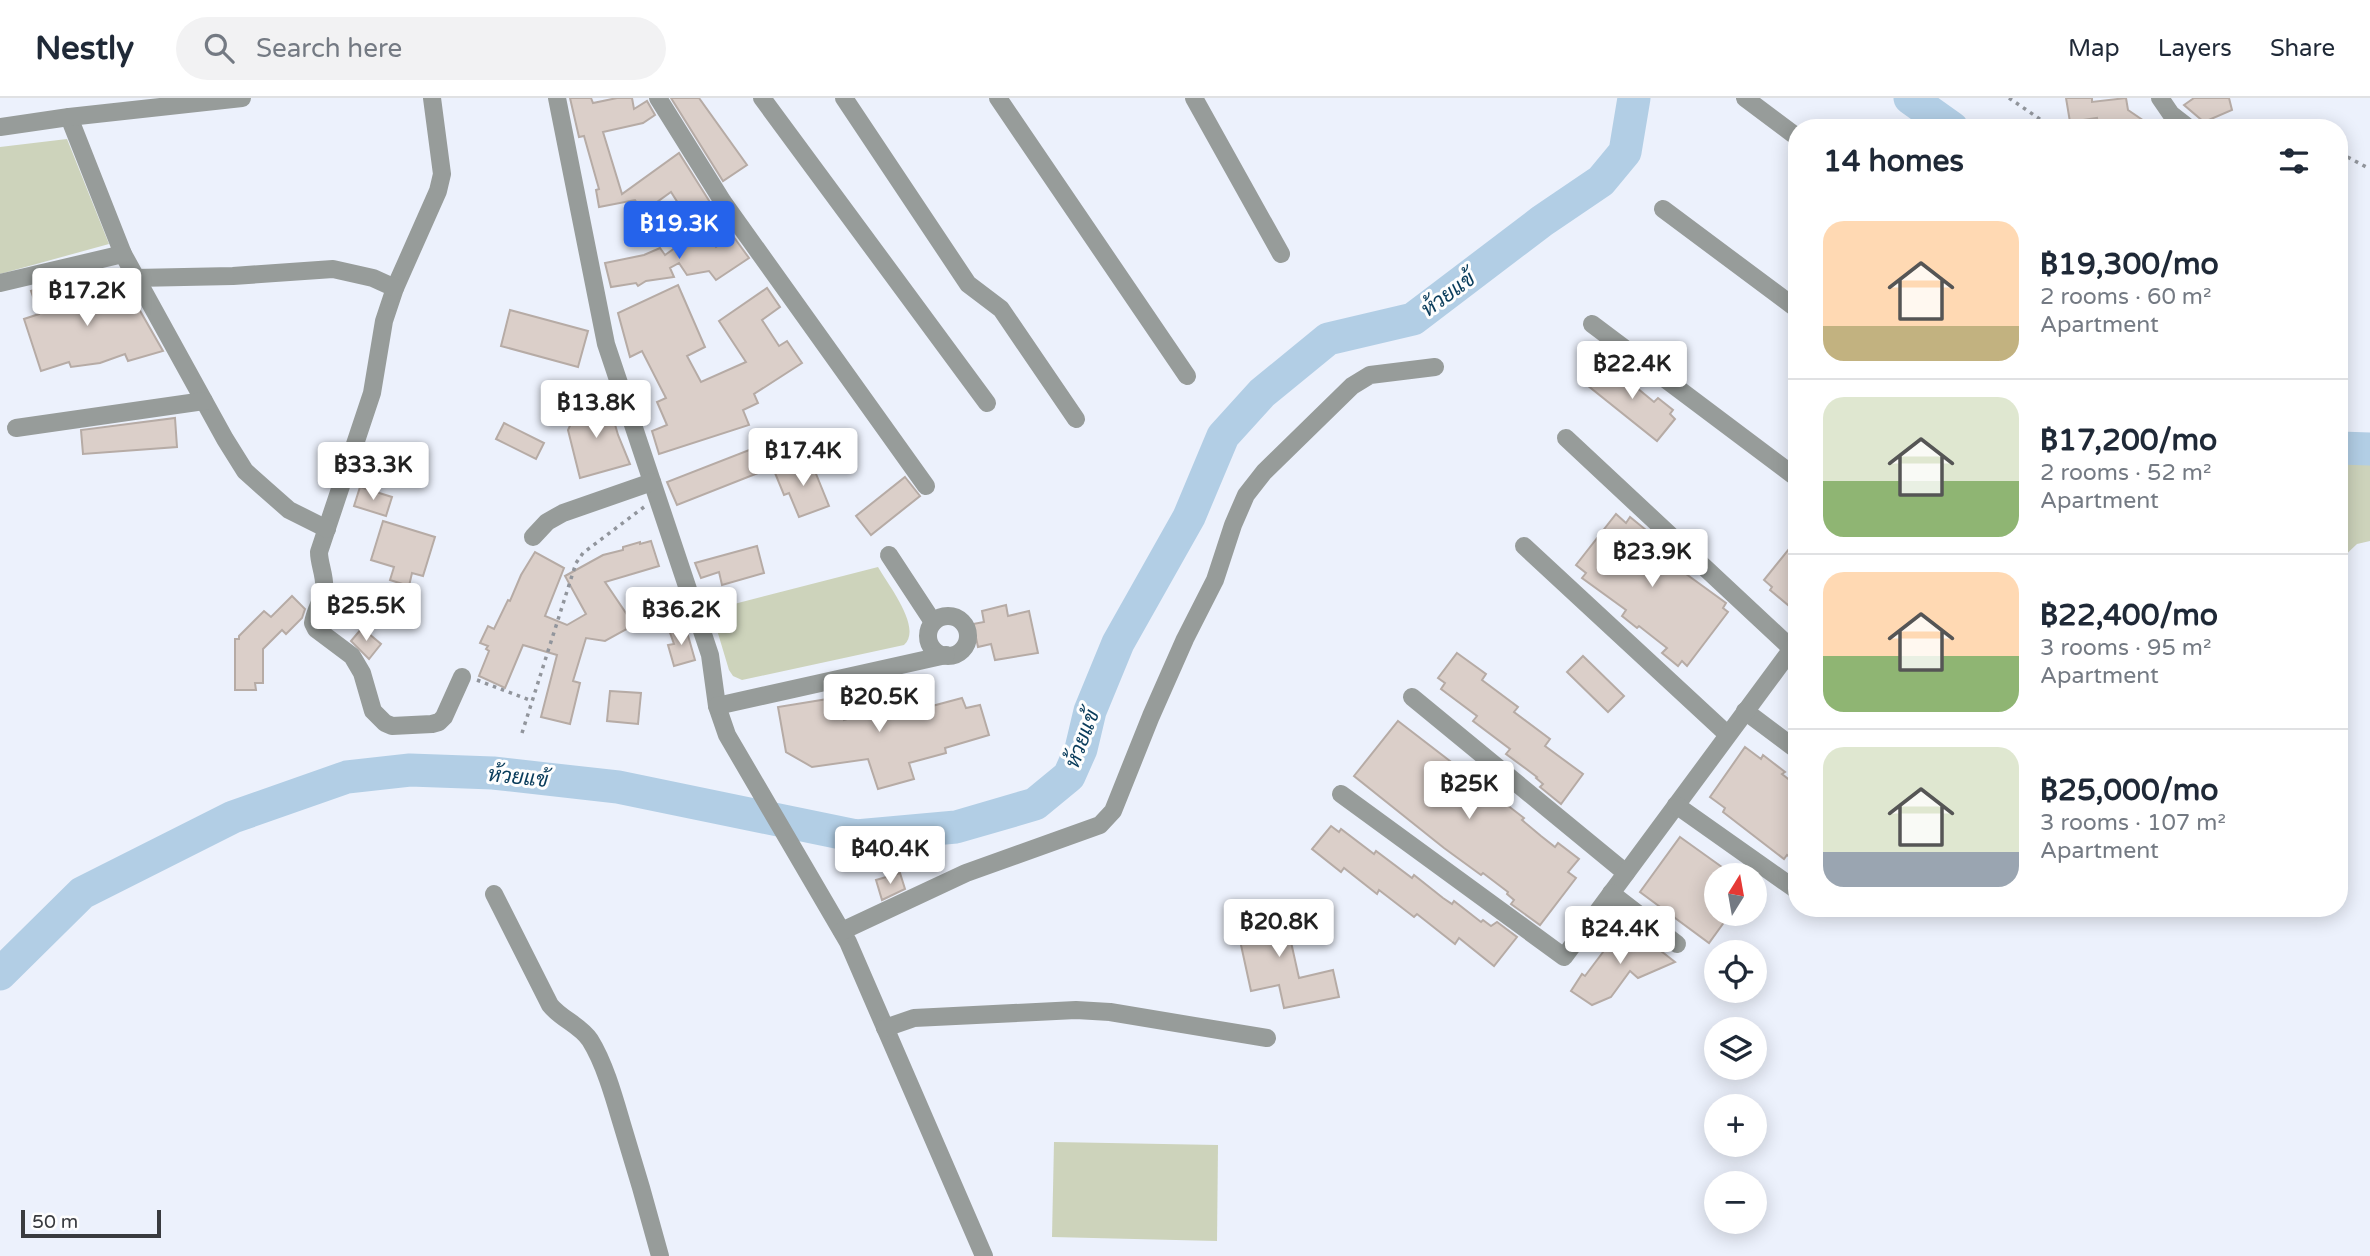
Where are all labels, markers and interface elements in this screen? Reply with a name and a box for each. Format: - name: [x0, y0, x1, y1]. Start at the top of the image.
- search box: [176, 17, 666, 80]
- text: Nestly: [35, 29, 134, 68]
- icon: search: [200, 29, 238, 67]
- text: Search here: [256, 33, 402, 64]
- text: Map: [2068, 34, 2120, 63]
- text: Layers: [2158, 34, 2232, 63]
- text: Share: [2270, 34, 2335, 63]
- icon: filters: [2275, 142, 2313, 180]
- text: 14 homes: [1823, 143, 1964, 180]
- pin: ฿19.3K: [622, 202, 736, 261]
- text: ฿19.3K: [640, 210, 718, 238]
- text: ฿19,300/mo: [2040, 246, 2219, 283]
- icon: home: [1879, 249, 1963, 333]
- water label: ห้วยแข้: [1416, 263, 1483, 322]
- pin: ฿17.2K: [30, 268, 144, 328]
- text: ฿17.2K: [48, 277, 126, 305]
- text: 2 rooms · 60 m²: [2040, 283, 2211, 311]
- text: Apartment: [2040, 311, 2159, 339]
- pin: ฿22.4K: [1575, 342, 1689, 401]
- text: ฿22.4K: [1593, 350, 1671, 378]
- pin: ฿13.8K: [539, 380, 653, 440]
- text: ฿13.8K: [557, 389, 635, 417]
- text: ฿17,200/mo: [2040, 422, 2217, 459]
- icon: home: [1879, 425, 1963, 509]
- pin: ฿17.4K: [746, 428, 860, 488]
- text: ฿17.4K: [765, 437, 841, 465]
- pin: ฿33.3K: [316, 442, 430, 502]
- text: ฿33.3K: [334, 451, 412, 479]
- text: 2 rooms · 52 m²: [2040, 459, 2211, 487]
- text: Apartment: [2040, 487, 2159, 515]
- pin: ฿23.9K: [1595, 530, 1709, 589]
- text: ฿23.9K: [1613, 538, 1691, 566]
- pin: ฿25.5K: [309, 584, 423, 643]
- pin: ฿36.2K: [624, 588, 738, 647]
- text: ฿25.5K: [327, 592, 405, 620]
- text: ฿36.2K: [642, 596, 720, 624]
- text: ฿22,400/mo: [2040, 597, 2218, 634]
- icon: home: [1879, 600, 1963, 684]
- text: 3 rooms · 95 m²: [2040, 634, 2211, 662]
- text: Apartment: [2040, 662, 2159, 690]
- pin: ฿20.5K: [822, 674, 936, 734]
- text: ฿20.5K: [840, 683, 918, 711]
- water label: ห้วยแข้: [1059, 702, 1106, 772]
- water label: ห้วยแข้: [486, 761, 554, 794]
- pin: ฿25K: [1428, 762, 1510, 821]
- text: ฿25K: [1440, 770, 1498, 798]
- text: ฿25,000/mo: [2040, 772, 2218, 809]
- icon: home: [1879, 775, 1963, 859]
- text: 3 rooms · 107 m²: [2040, 809, 2226, 837]
- pin: ฿40.4K: [833, 826, 947, 886]
- text: ฿40.4K: [851, 835, 929, 863]
- text: Apartment: [2040, 837, 2159, 865]
- north arrow: [1704, 863, 1768, 926]
- map controls: [1704, 863, 1767, 1234]
- pin: ฿20.8K: [1222, 900, 1336, 959]
- pin: ฿24.4K: [1563, 906, 1677, 966]
- text: ฿20.8K: [1240, 908, 1318, 936]
- text: ฿24.4K: [1581, 915, 1659, 943]
- button: locate: [1704, 940, 1767, 1003]
- button: layers: [1704, 1017, 1767, 1080]
- button: +: [1704, 1094, 1767, 1157]
- button: −: [1704, 1171, 1767, 1234]
- scale bar: [21, 1207, 161, 1239]
- text: 50 m: [32, 1211, 78, 1233]

